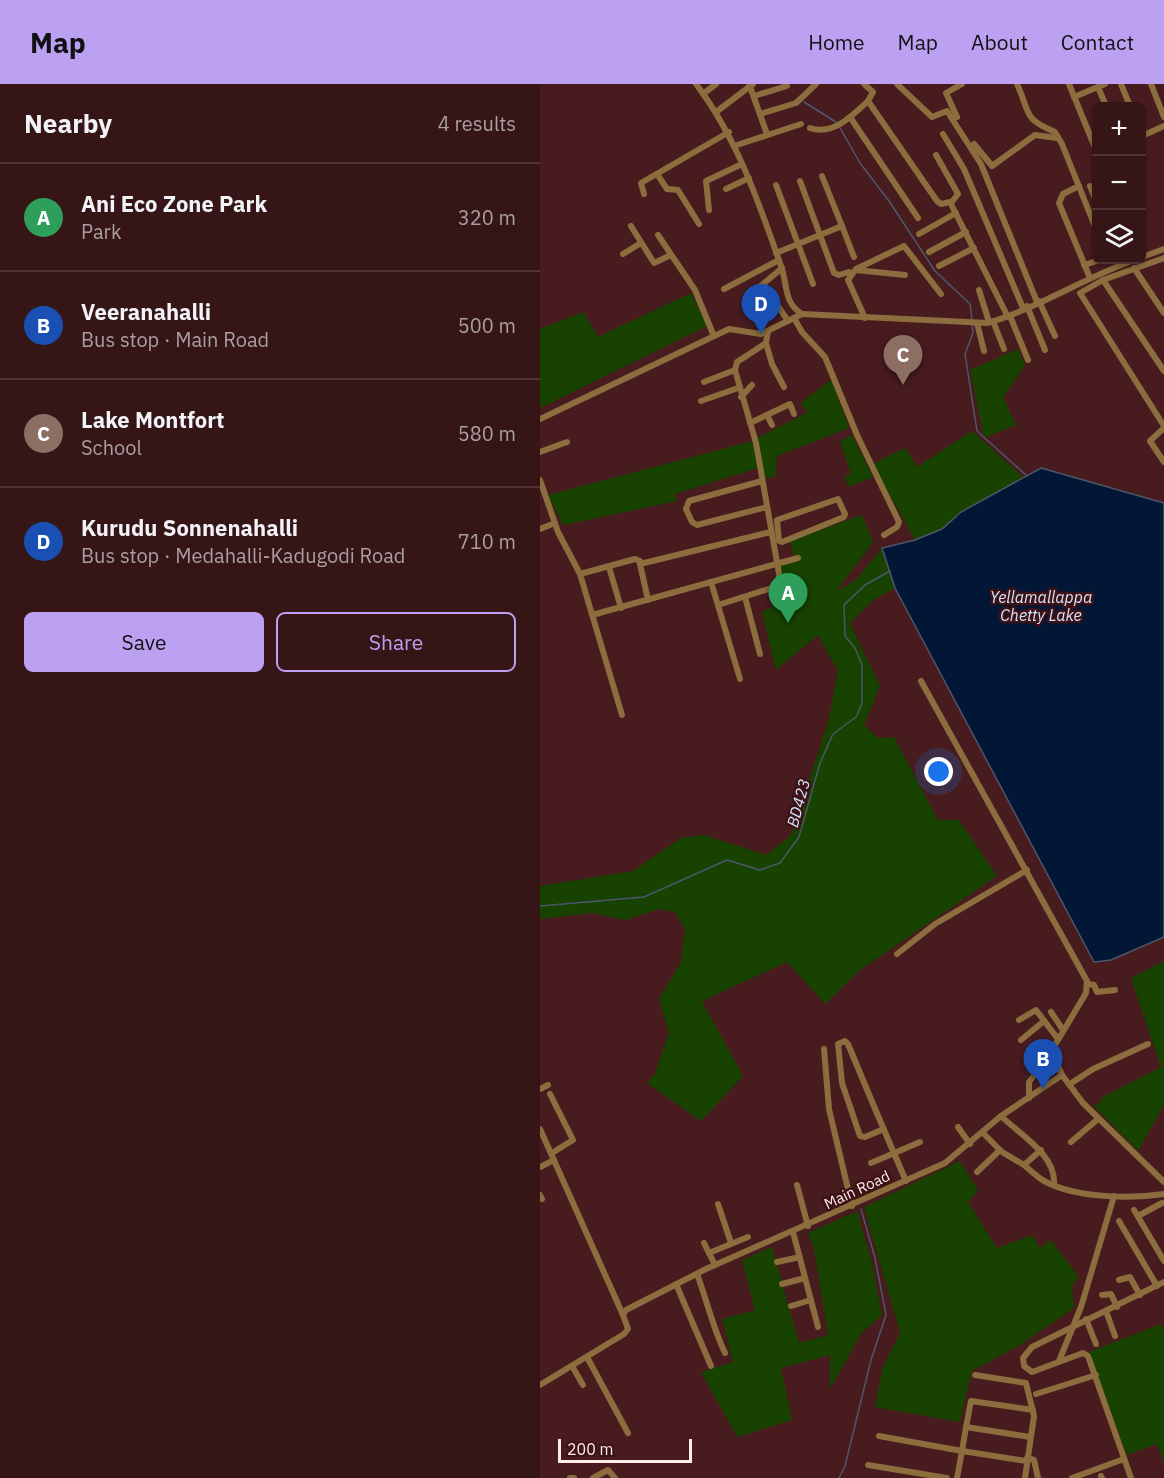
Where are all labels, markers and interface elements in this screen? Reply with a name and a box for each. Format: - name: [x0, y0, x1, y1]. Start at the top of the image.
- text: Map: [30, 24, 86, 61]
- text: Home: [808, 28, 865, 56]
- text: Map: [898, 28, 938, 56]
- text: About: [971, 28, 1028, 56]
- text: Contact: [1061, 28, 1134, 56]
- map controls: [1092, 102, 1146, 264]
- button: +: [1092, 102, 1146, 156]
- text: Nearby: [24, 106, 112, 140]
- text: 4 results: [438, 110, 516, 137]
- button: −: [1092, 156, 1146, 210]
- text: Ani Eco Zone Park: [81, 189, 267, 218]
- text: A: [37, 204, 50, 231]
- text: 320 m: [458, 204, 516, 231]
- button: layers: [1092, 210, 1146, 264]
- text: Park: [81, 218, 121, 245]
- pin: D: [742, 284, 780, 334]
- text: Veeranahalli: [81, 297, 211, 326]
- text: B: [37, 312, 50, 339]
- text: 500 m: [458, 312, 516, 339]
- text: Bus stop · Main Road: [81, 326, 269, 353]
- pin: C: [884, 336, 922, 385]
- text: Lake Montfort: [81, 405, 225, 434]
- text: C: [37, 420, 50, 447]
- text: 580 m: [458, 420, 516, 447]
- text: School: [81, 434, 142, 461]
- text: Kurudu Sonnenahalli: [81, 513, 298, 542]
- text: D: [37, 528, 50, 555]
- text: 710 m: [458, 528, 516, 555]
- text: Bus stop · Medahalli-Kadugodi Road: [81, 542, 405, 569]
- pin: A: [768, 574, 808, 623]
- water label: Yellamallappa Chetty Lake: [990, 587, 1092, 625]
- button: Save: [24, 612, 264, 672]
- button: Share: [276, 612, 516, 672]
- your location: [924, 757, 953, 786]
- water label: BD423: [782, 777, 814, 829]
- pin: B: [1024, 1040, 1062, 1089]
- street label: Main Road: [821, 1166, 893, 1213]
- scale bar: [558, 1436, 692, 1464]
- text: 200 m: [567, 1439, 614, 1459]

